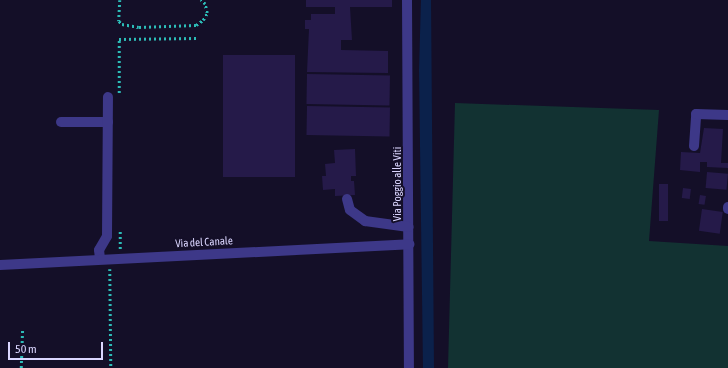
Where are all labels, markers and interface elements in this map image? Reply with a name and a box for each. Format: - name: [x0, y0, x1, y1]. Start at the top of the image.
- street label: Via Poggio alle Viti: [390, 147, 404, 221]
- street label: Via del Canale: [175, 234, 233, 250]
- scale bar: [10, 334, 105, 360]
- text: 50 m: [15, 342, 37, 356]

